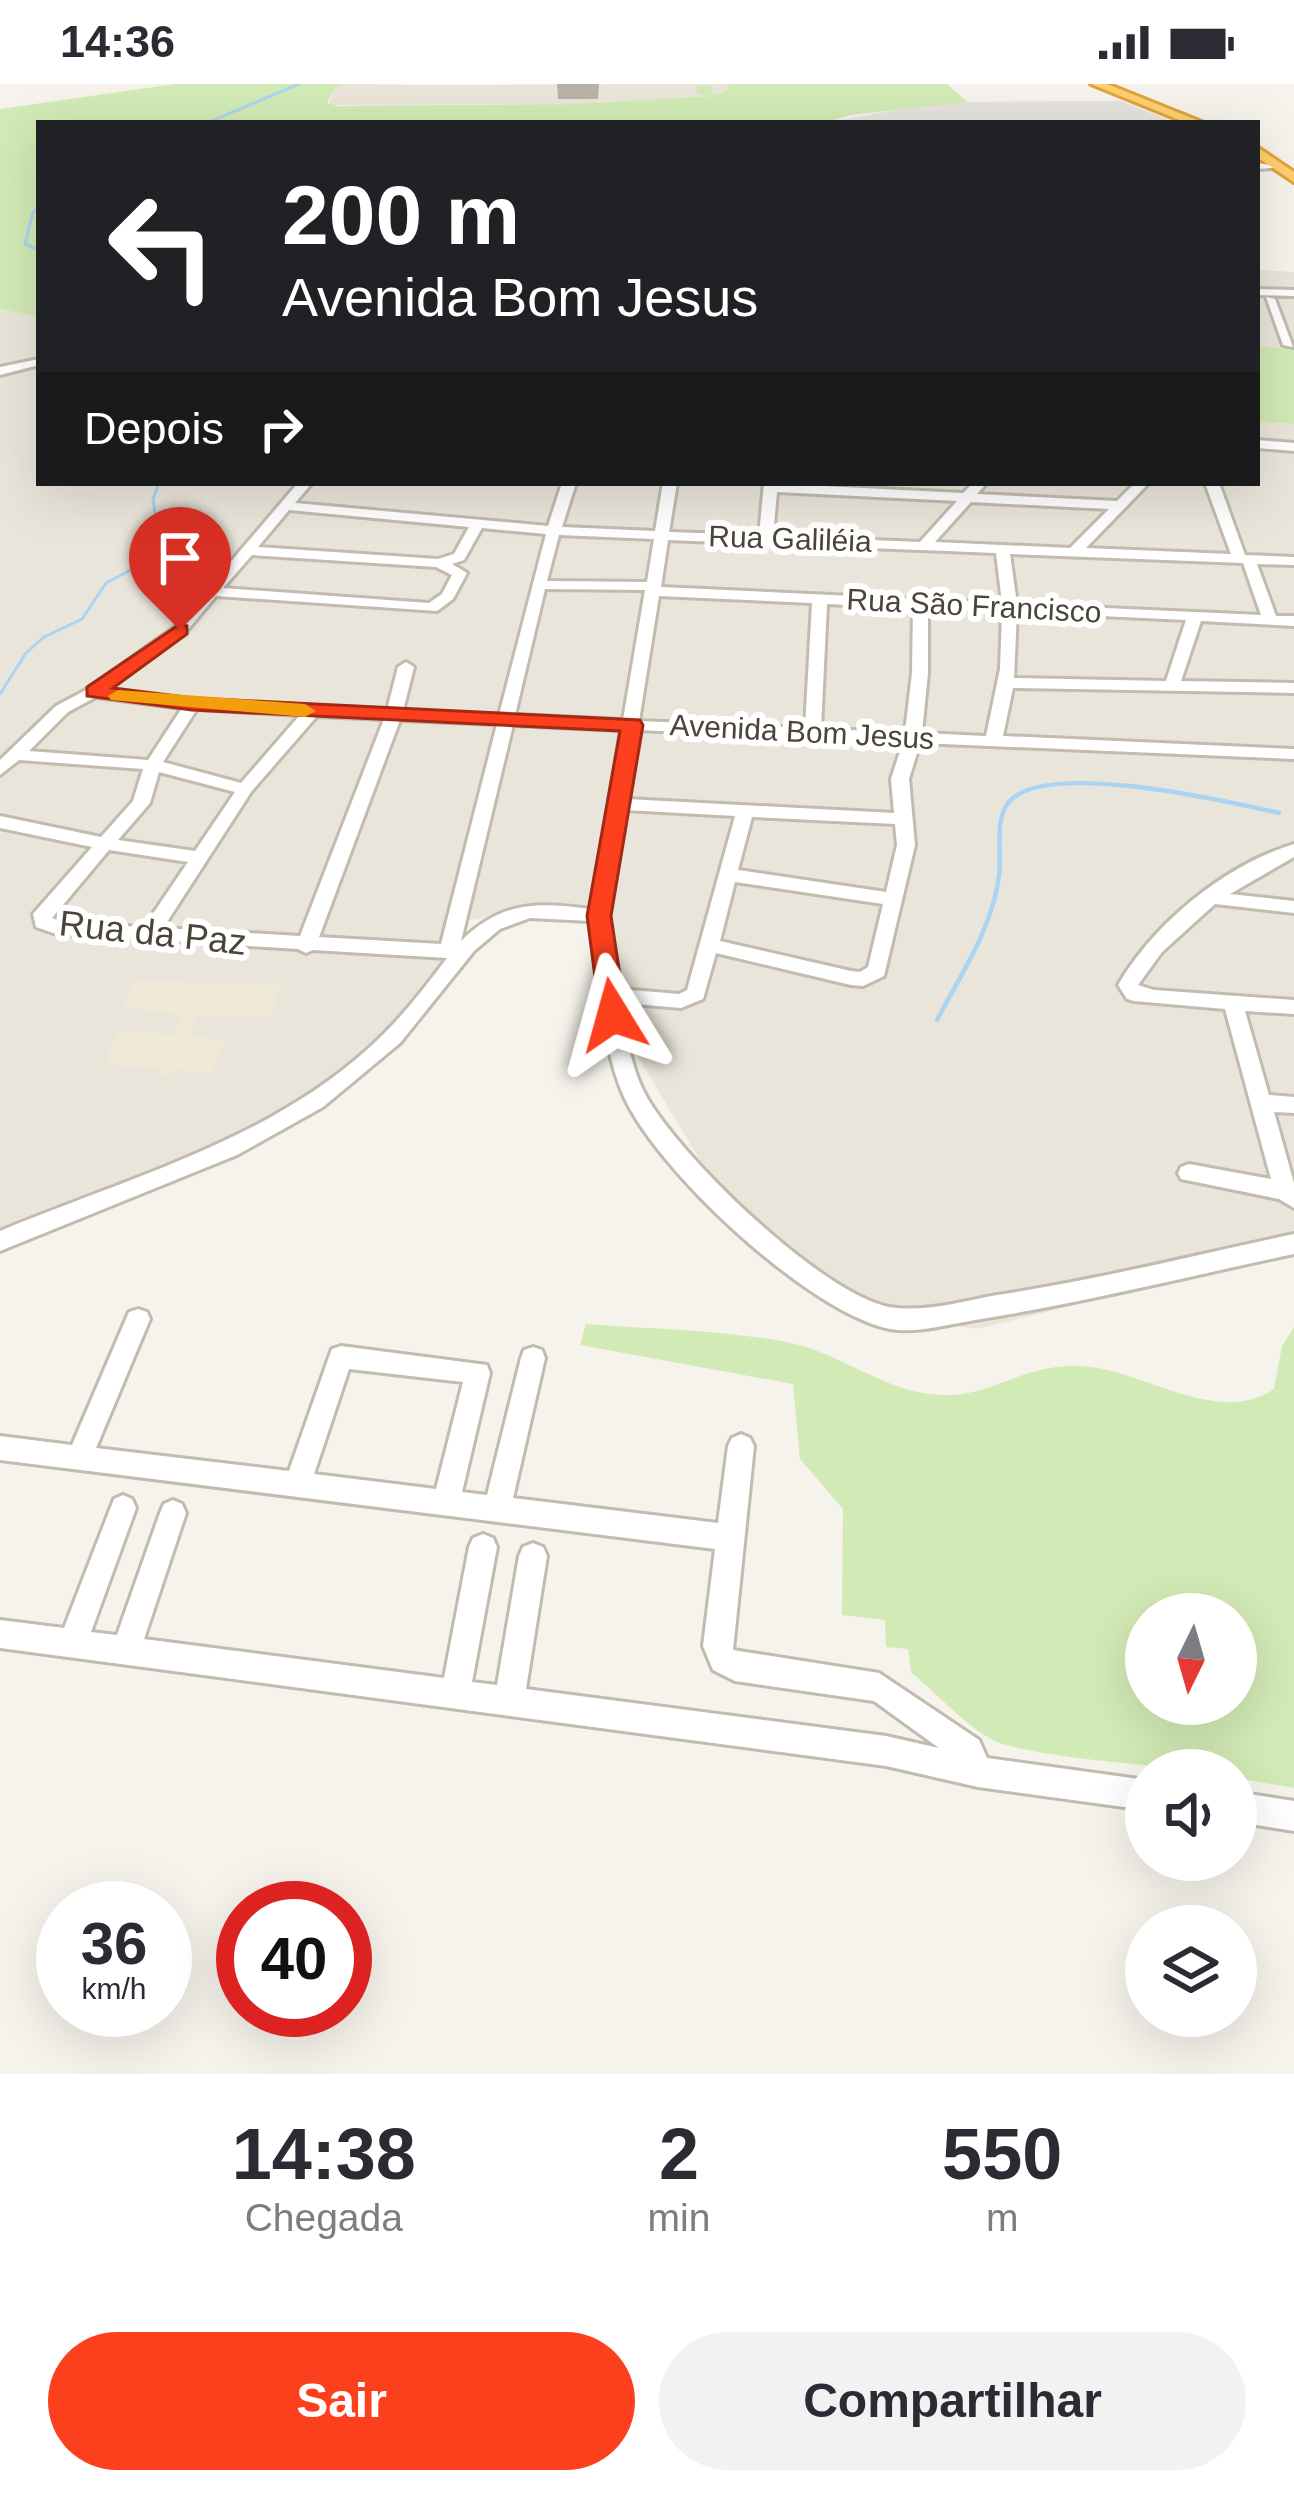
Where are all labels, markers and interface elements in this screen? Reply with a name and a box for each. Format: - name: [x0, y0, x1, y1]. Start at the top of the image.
- text: 14:36: [60, 16, 175, 67]
- icon: left: [84, 168, 240, 324]
- text: 200 m: [282, 168, 520, 262]
- text: Avenida Bom Jesus: [282, 267, 758, 327]
- icon: right: [248, 396, 314, 462]
- text: Depois: [84, 403, 224, 454]
- pin: [129, 507, 231, 630]
- street label: Rua Galiléia: [708, 519, 873, 558]
- icon: arrive: [147, 525, 213, 591]
- street label: Rua São Francisco: [846, 582, 1102, 629]
- street label: Avenida Bom Jesus: [669, 708, 935, 755]
- street label: Rua da Paz: [57, 902, 249, 963]
- position arrow: [550, 952, 676, 1078]
- north arrow: [1125, 1593, 1257, 1725]
- map controls: [1125, 1593, 1257, 2037]
- button: sound: [1125, 1749, 1257, 1881]
- speed limit sign: 40: [216, 1881, 372, 2037]
- button: layers: [1125, 1905, 1257, 2037]
- text: 36: [81, 1910, 147, 1977]
- text: km/h: [81, 1972, 147, 2005]
- text: 14:38: [232, 2114, 416, 2194]
- text: 2: [659, 2114, 699, 2194]
- text: 550: [942, 2114, 1062, 2194]
- text: Chegada: [245, 2196, 403, 2239]
- text: min: [648, 2196, 710, 2239]
- text: m: [986, 2196, 1018, 2239]
- button: Sair: [48, 2332, 635, 2470]
- button: Compartilhar: [659, 2332, 1246, 2470]

